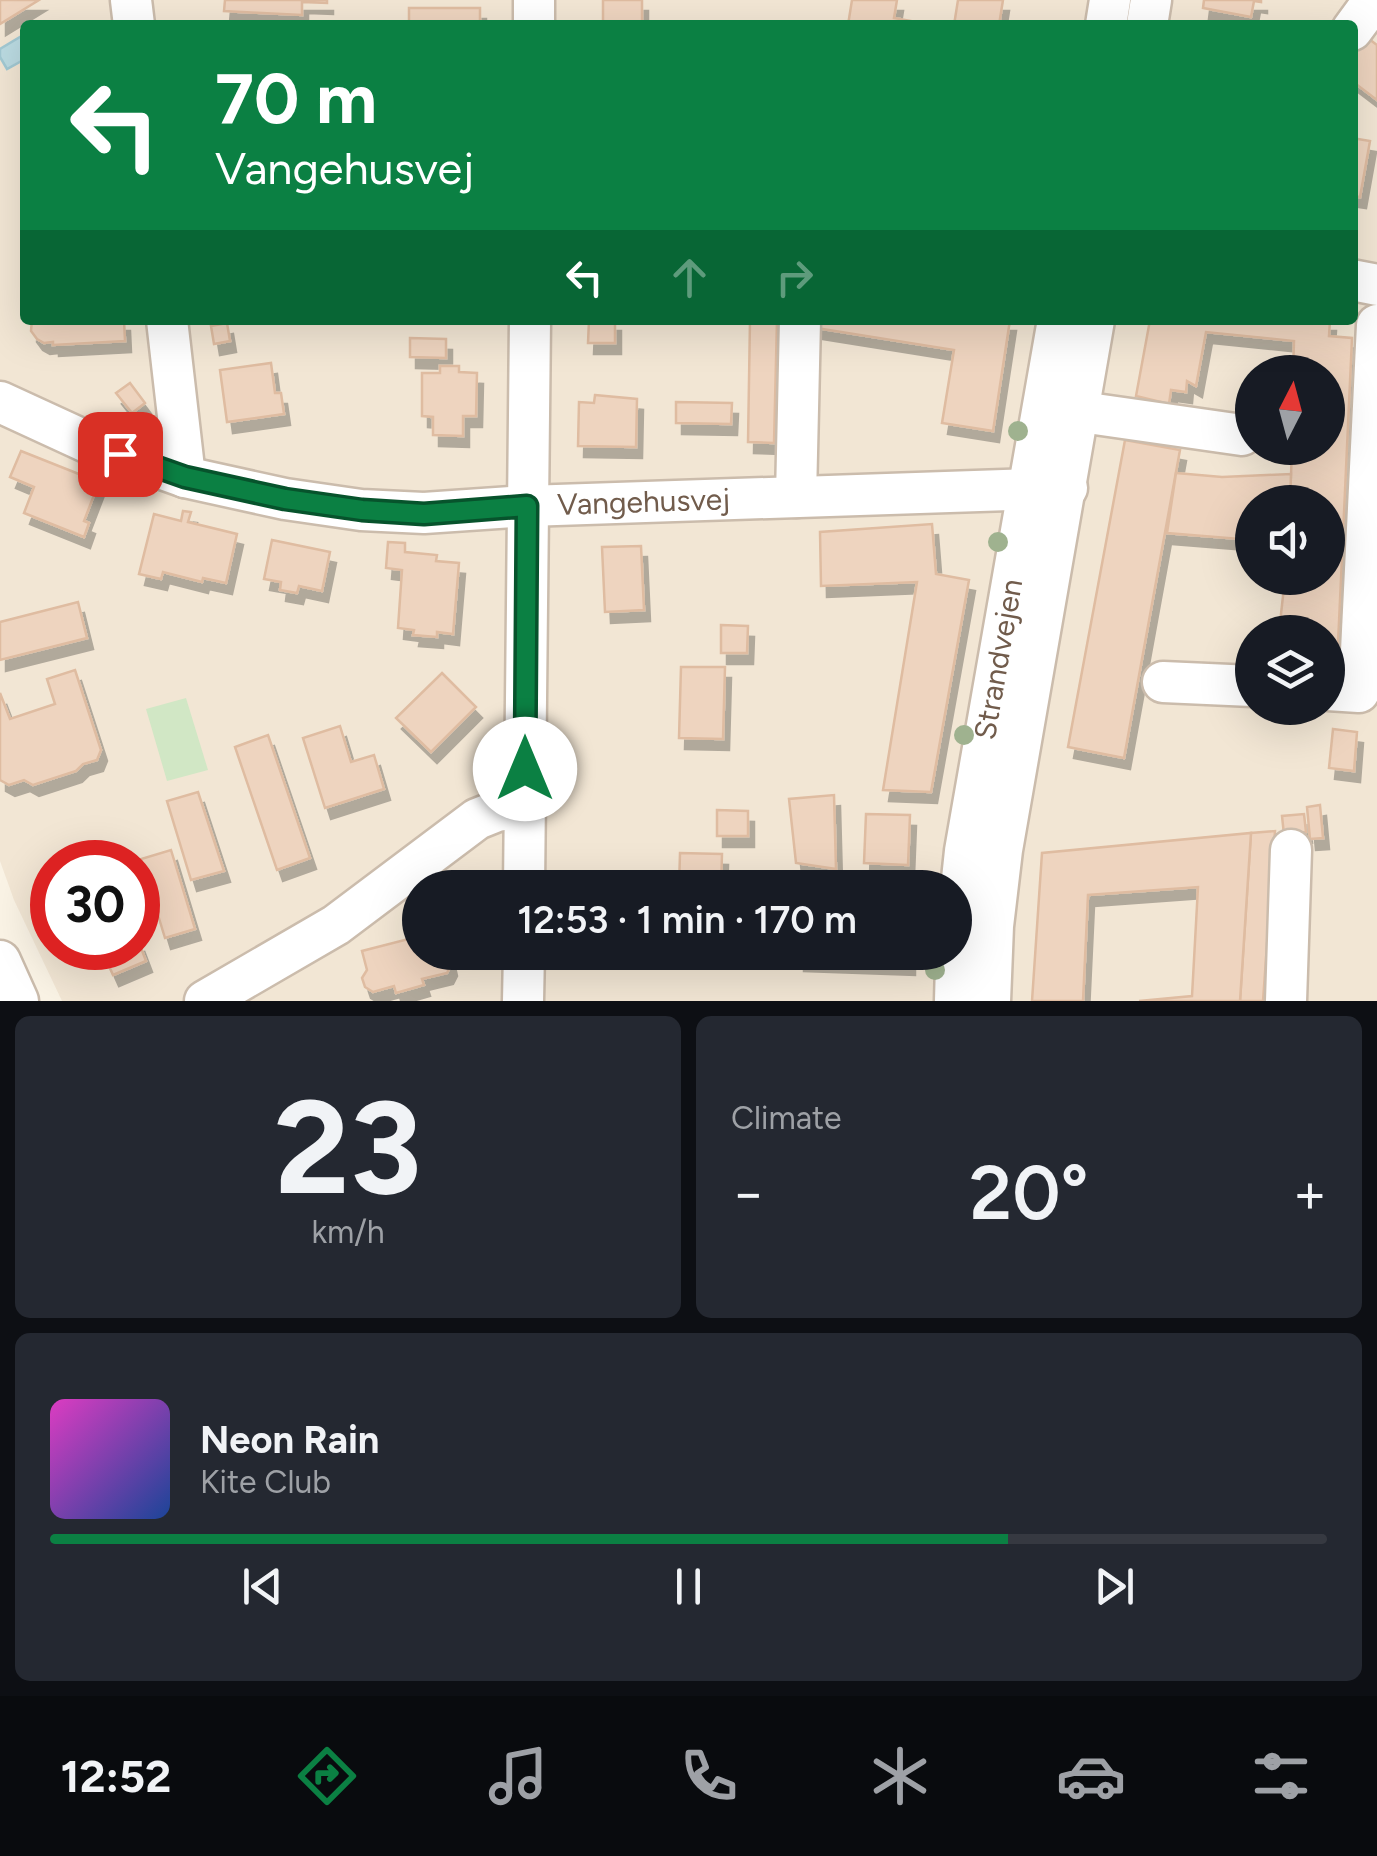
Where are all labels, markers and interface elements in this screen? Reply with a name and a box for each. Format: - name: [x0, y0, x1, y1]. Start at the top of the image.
- text: 70 m: [215, 56, 377, 141]
- icon: left: [50, 60, 180, 190]
- text: Vangehusvej: [215, 141, 474, 195]
- icon: left: [557, 250, 612, 305]
- icon: ahead: [662, 250, 717, 305]
- icon: right: [767, 250, 822, 305]
- north arrow: [1235, 355, 1345, 465]
- map controls: [1235, 355, 1345, 725]
- pin: [78, 412, 163, 497]
- icon: arrive: [93, 427, 148, 482]
- street label: Vangehusvej: [557, 480, 731, 523]
- button: sound: [1235, 485, 1345, 595]
- street label: Strandvejen: [966, 576, 1030, 742]
- button: layers: [1235, 615, 1345, 725]
- position arrow: [473, 717, 577, 821]
- speed limit sign: 30: [30, 840, 160, 970]
- text: 12:53 · 1 min · 170 m: [517, 897, 857, 943]
- text: 23: [274, 1070, 422, 1226]
- text: Climate: [731, 1099, 842, 1137]
- text: 20°: [969, 1148, 1089, 1238]
- text: −: [731, 1160, 765, 1226]
- text: +: [1293, 1160, 1327, 1226]
- text: km/h: [311, 1213, 385, 1251]
- text: Neon Rain: [200, 1417, 379, 1463]
- text: Kite Club: [200, 1463, 331, 1501]
- icon: previous: [235, 1559, 290, 1614]
- icon: pause: [661, 1559, 716, 1614]
- icon: next: [1087, 1559, 1142, 1614]
- icon: directions: [292, 1741, 362, 1811]
- icon: music: [483, 1741, 553, 1811]
- icon: phone: [674, 1741, 744, 1811]
- icon: climate: [865, 1741, 935, 1811]
- icon: car: [1056, 1741, 1126, 1811]
- icon: filters: [1246, 1741, 1316, 1811]
- text: 12:52: [60, 1749, 171, 1803]

